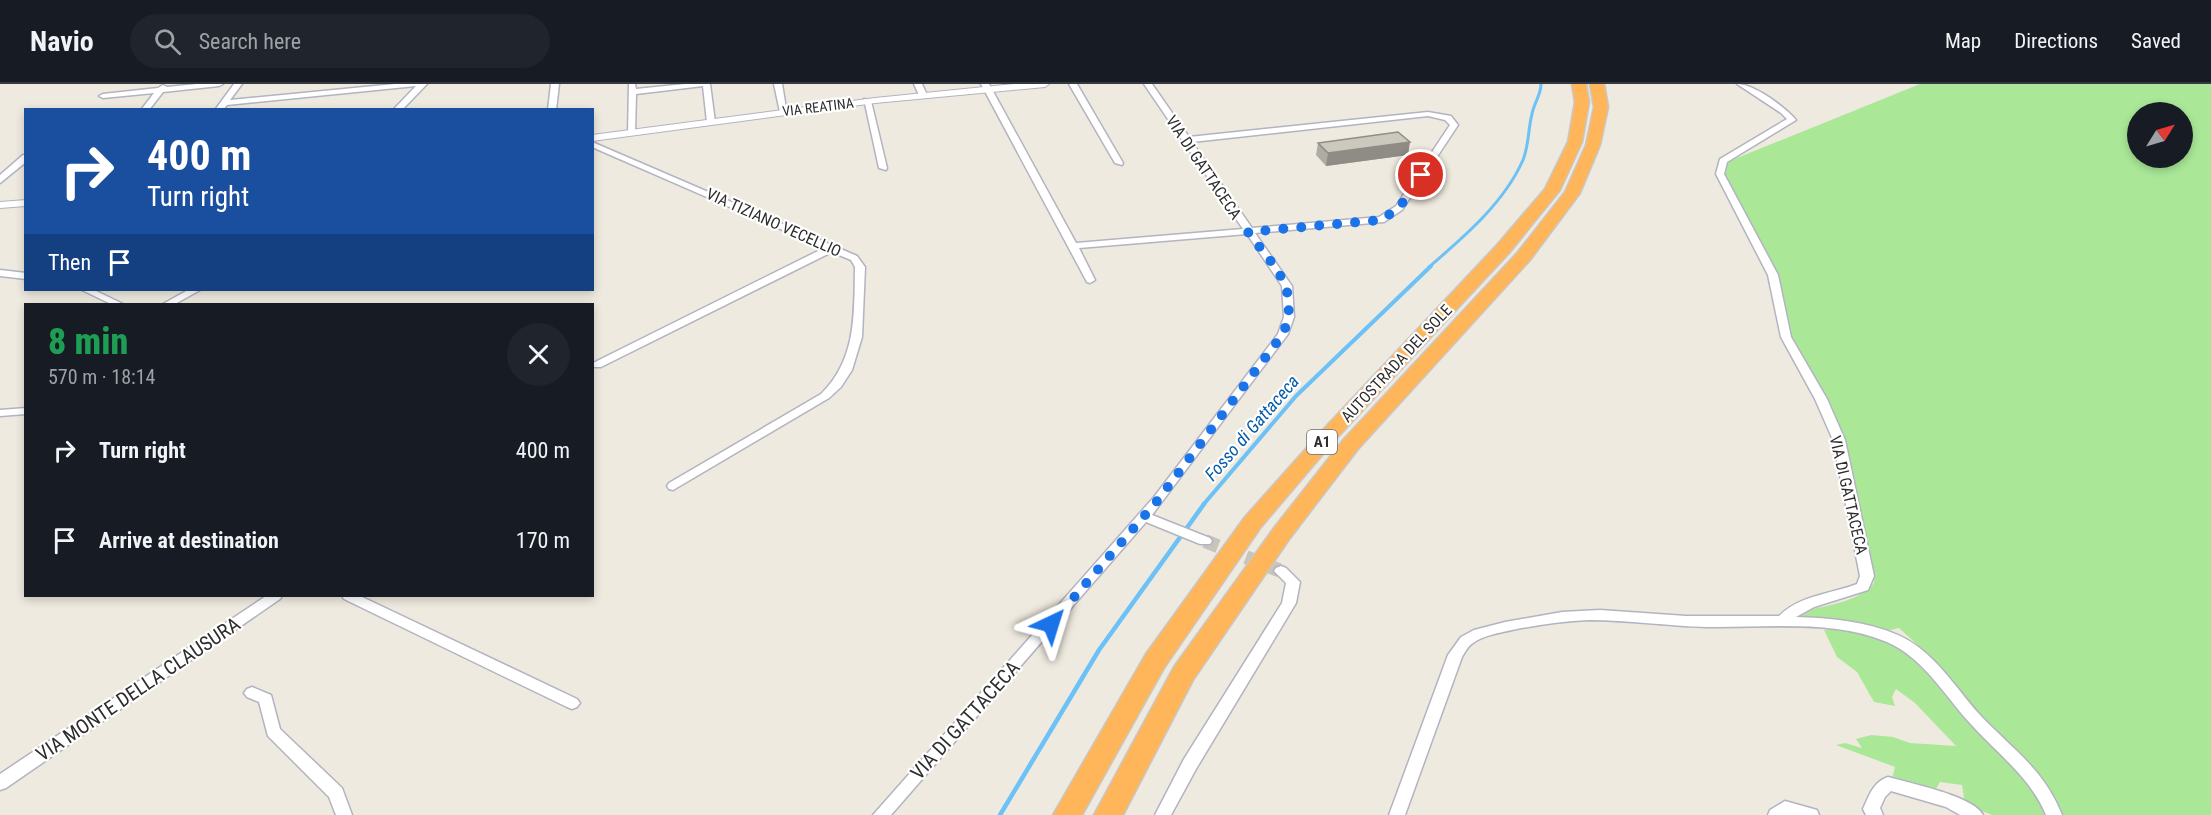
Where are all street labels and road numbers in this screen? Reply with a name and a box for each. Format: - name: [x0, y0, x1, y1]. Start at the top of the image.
- street label: VIA REATINA: [781, 95, 855, 119]
- street label: VIA DI GATTACECA: [1162, 112, 1245, 223]
- street label: VIA TIZIANO VECELLIO: [703, 184, 844, 261]
- street label: AUTOSTRADA DEL SOLE: [1337, 301, 1456, 426]
- road number: A1: [1307, 430, 1337, 454]
- street label: VIA DI GATTACECA: [1826, 434, 1871, 556]
- street label: VIA MONTE DELLA CLAUSURA: [31, 611, 245, 766]
- street label: VIA DI GATTACECA: [905, 655, 1025, 784]

